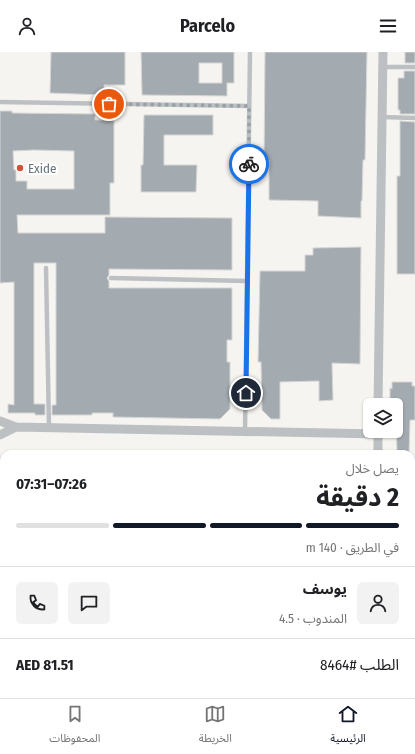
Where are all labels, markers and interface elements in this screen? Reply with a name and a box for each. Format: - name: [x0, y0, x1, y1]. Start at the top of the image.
- icon: person: [16, 15, 38, 37]
- text: Parcelo: [180, 15, 235, 37]
- icon: menu: [377, 15, 399, 37]
- pin: [92, 87, 126, 121]
- icon: bag: [98, 93, 120, 115]
- courier: [229, 144, 269, 184]
- icon: bike: [238, 153, 260, 175]
- place label: Exide: [28, 161, 56, 176]
- marker: Exide: [15, 163, 25, 173]
- pin: [229, 376, 263, 410]
- icon: home: [235, 382, 257, 404]
- map controls: [363, 398, 403, 438]
- button: layers: [363, 398, 403, 438]
- text: يصل خلال: [346, 461, 399, 476]
- text: 07:26–07:31: [16, 475, 87, 493]
- text: 2 دقيقة: [316, 482, 399, 513]
- text: في الطريق · 140 m: [306, 540, 399, 555]
- text: يوسف: [303, 580, 347, 598]
- button: phone: [16, 582, 58, 624]
- button: chat: [68, 582, 110, 624]
- button: person: [357, 582, 399, 624]
- text: المندوب · 4.5: [279, 611, 347, 626]
- text: AED 81.51: [16, 656, 74, 674]
- text: الطلب #8464: [320, 656, 399, 674]
- tab: المحفوظات: [49, 703, 100, 750]
- tab: الخريطة: [199, 703, 232, 750]
- tab: الرئيسية: [330, 703, 366, 750]

